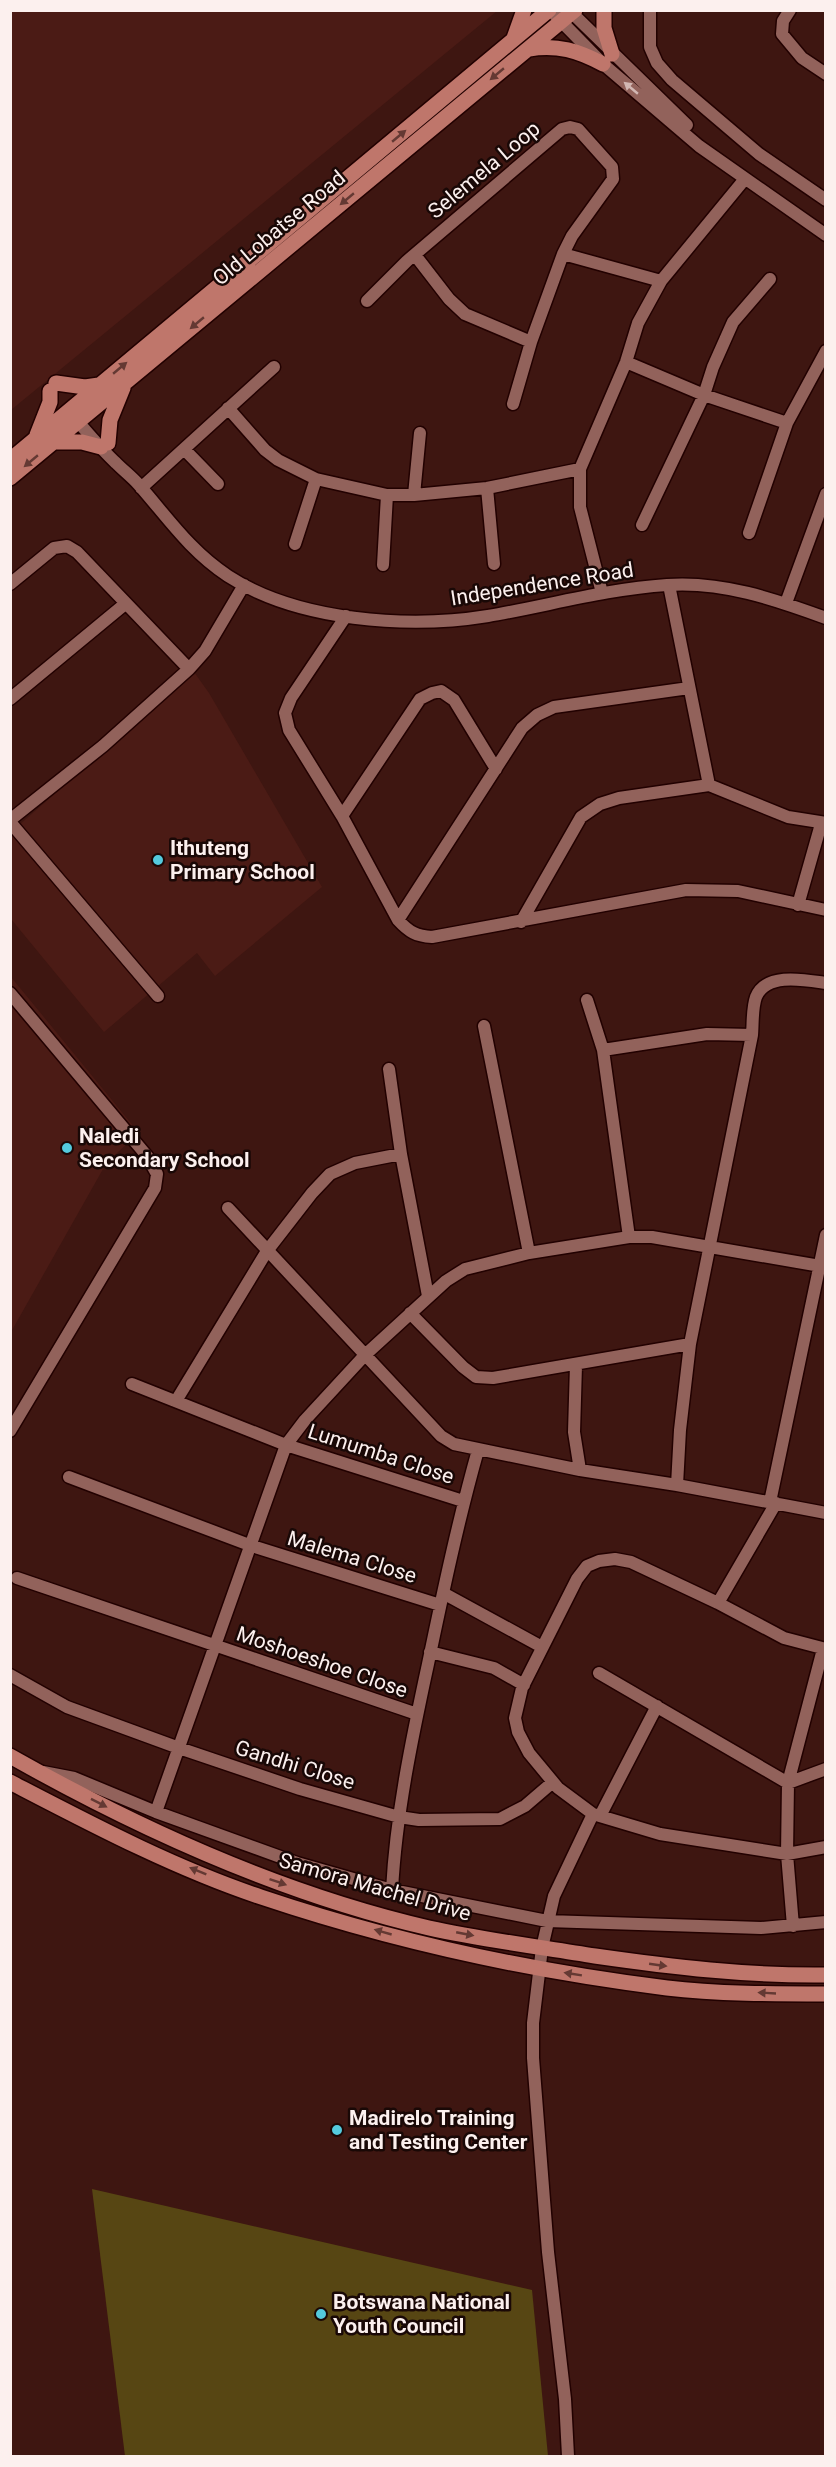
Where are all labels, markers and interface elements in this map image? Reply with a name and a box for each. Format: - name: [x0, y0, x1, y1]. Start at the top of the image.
- one-way arrow: [489, 68, 505, 81]
- one-way arrow: [624, 82, 639, 95]
- street label: Selemela Loop: [423, 116, 545, 224]
- one-way arrow: [391, 129, 407, 142]
- street label: Old Lobatse Road: [208, 166, 350, 290]
- one-way arrow: [339, 192, 355, 205]
- one-way arrow: [190, 316, 205, 329]
- one-way arrow: [112, 362, 127, 375]
- one-way arrow: [24, 454, 39, 467]
- street label: Independence Road: [449, 558, 635, 610]
- place label: Ithuteng Primary School: [170, 836, 315, 884]
- marker: Ithuteng Primary School: [151, 853, 165, 867]
- place label: Naledi Secondary School: [79, 1124, 249, 1172]
- marker: Naledi Secondary School: [60, 1141, 74, 1155]
- street label: Lumumba Close: [305, 1419, 457, 1489]
- street label: Malema Close: [285, 1526, 419, 1588]
- street label: Moshoeshoe Close: [233, 1621, 411, 1703]
- street label: Gandhi Close: [232, 1735, 358, 1795]
- one-way arrow: [91, 1798, 108, 1808]
- street label: Samora Machel Drive: [276, 1848, 474, 1926]
- one-way arrow: [189, 1866, 207, 1875]
- one-way arrow: [269, 1878, 287, 1887]
- one-way arrow: [374, 1927, 392, 1937]
- one-way arrow: [456, 1930, 475, 1939]
- one-way arrow: [648, 1960, 667, 1969]
- one-way arrow: [564, 1969, 583, 1978]
- one-way arrow: [758, 1988, 777, 1997]
- place label: Madirelo Training and Testing Center: [349, 2106, 528, 2154]
- marker: Madirelo Training and Testing Center: [330, 2123, 344, 2137]
- place label: Botswana National Youth Council: [333, 2290, 510, 2338]
- marker: Botswana National Youth Council: [314, 2307, 328, 2321]

